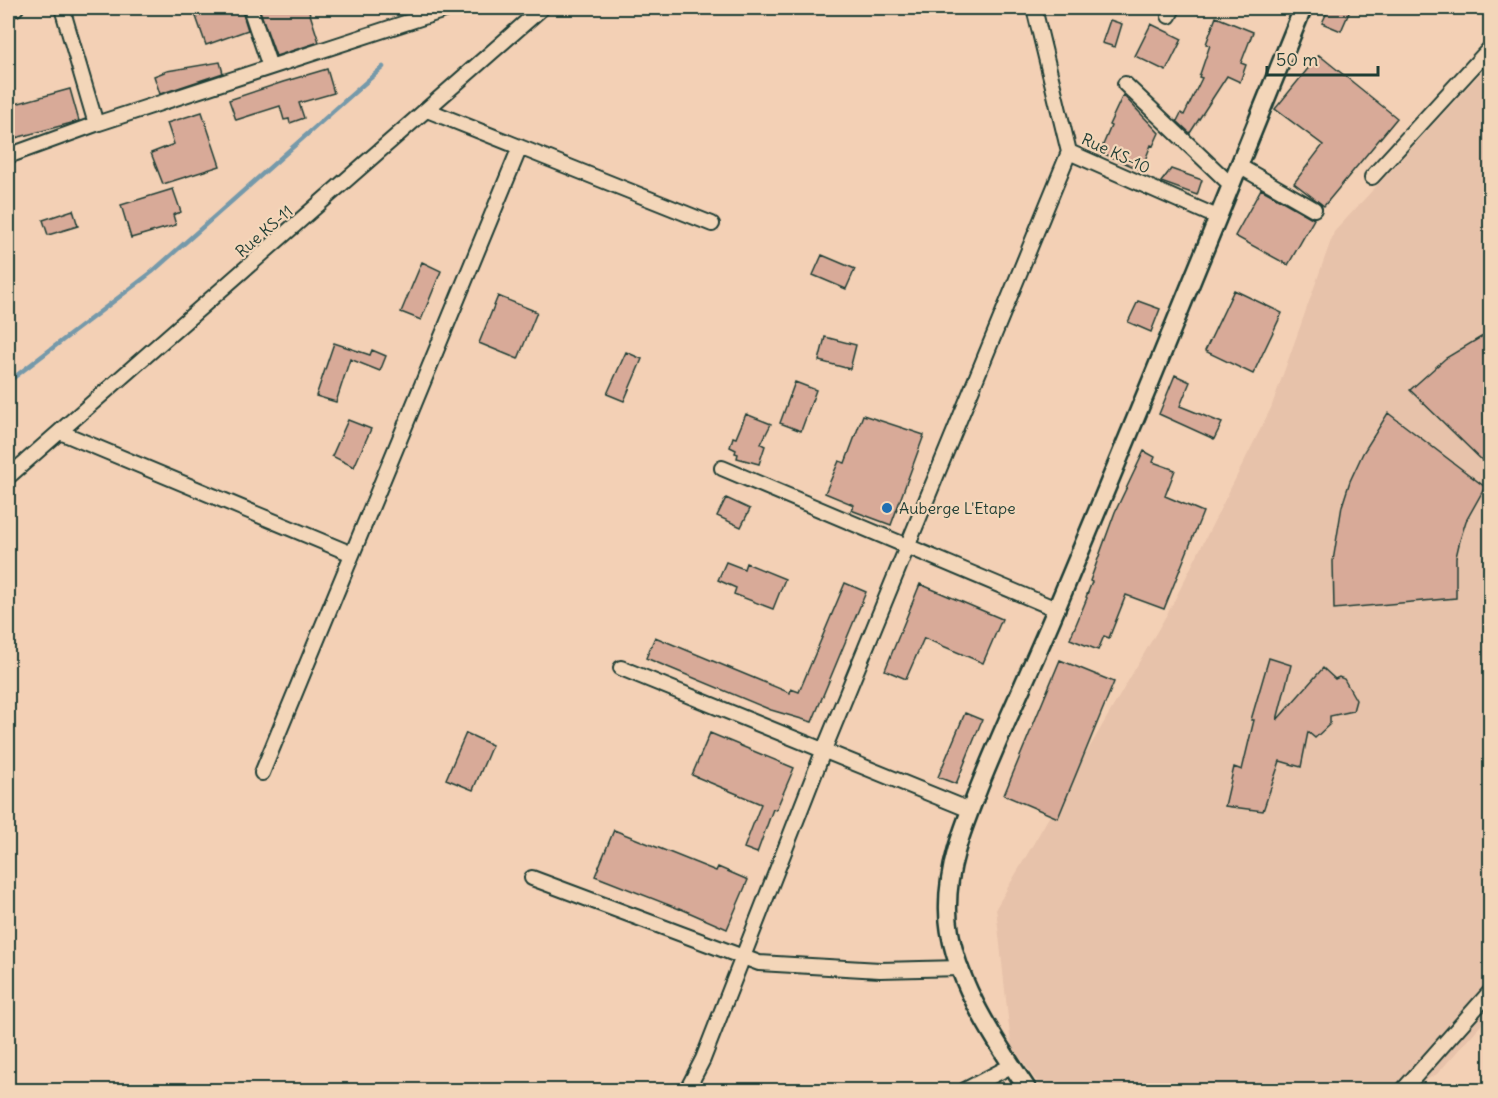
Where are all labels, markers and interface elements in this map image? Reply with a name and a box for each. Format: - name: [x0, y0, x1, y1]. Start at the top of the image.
- scale bar: [1267, 39, 1378, 77]
- text: 50 m: [1276, 48, 1318, 71]
- street label: Rue KS-10: [1078, 128, 1154, 178]
- street label: Rue KS-11: [231, 201, 297, 261]
- place label: Auberge L'Etape: [899, 498, 1016, 518]
- marker: Auberge L'Etape: [880, 501, 894, 515]

